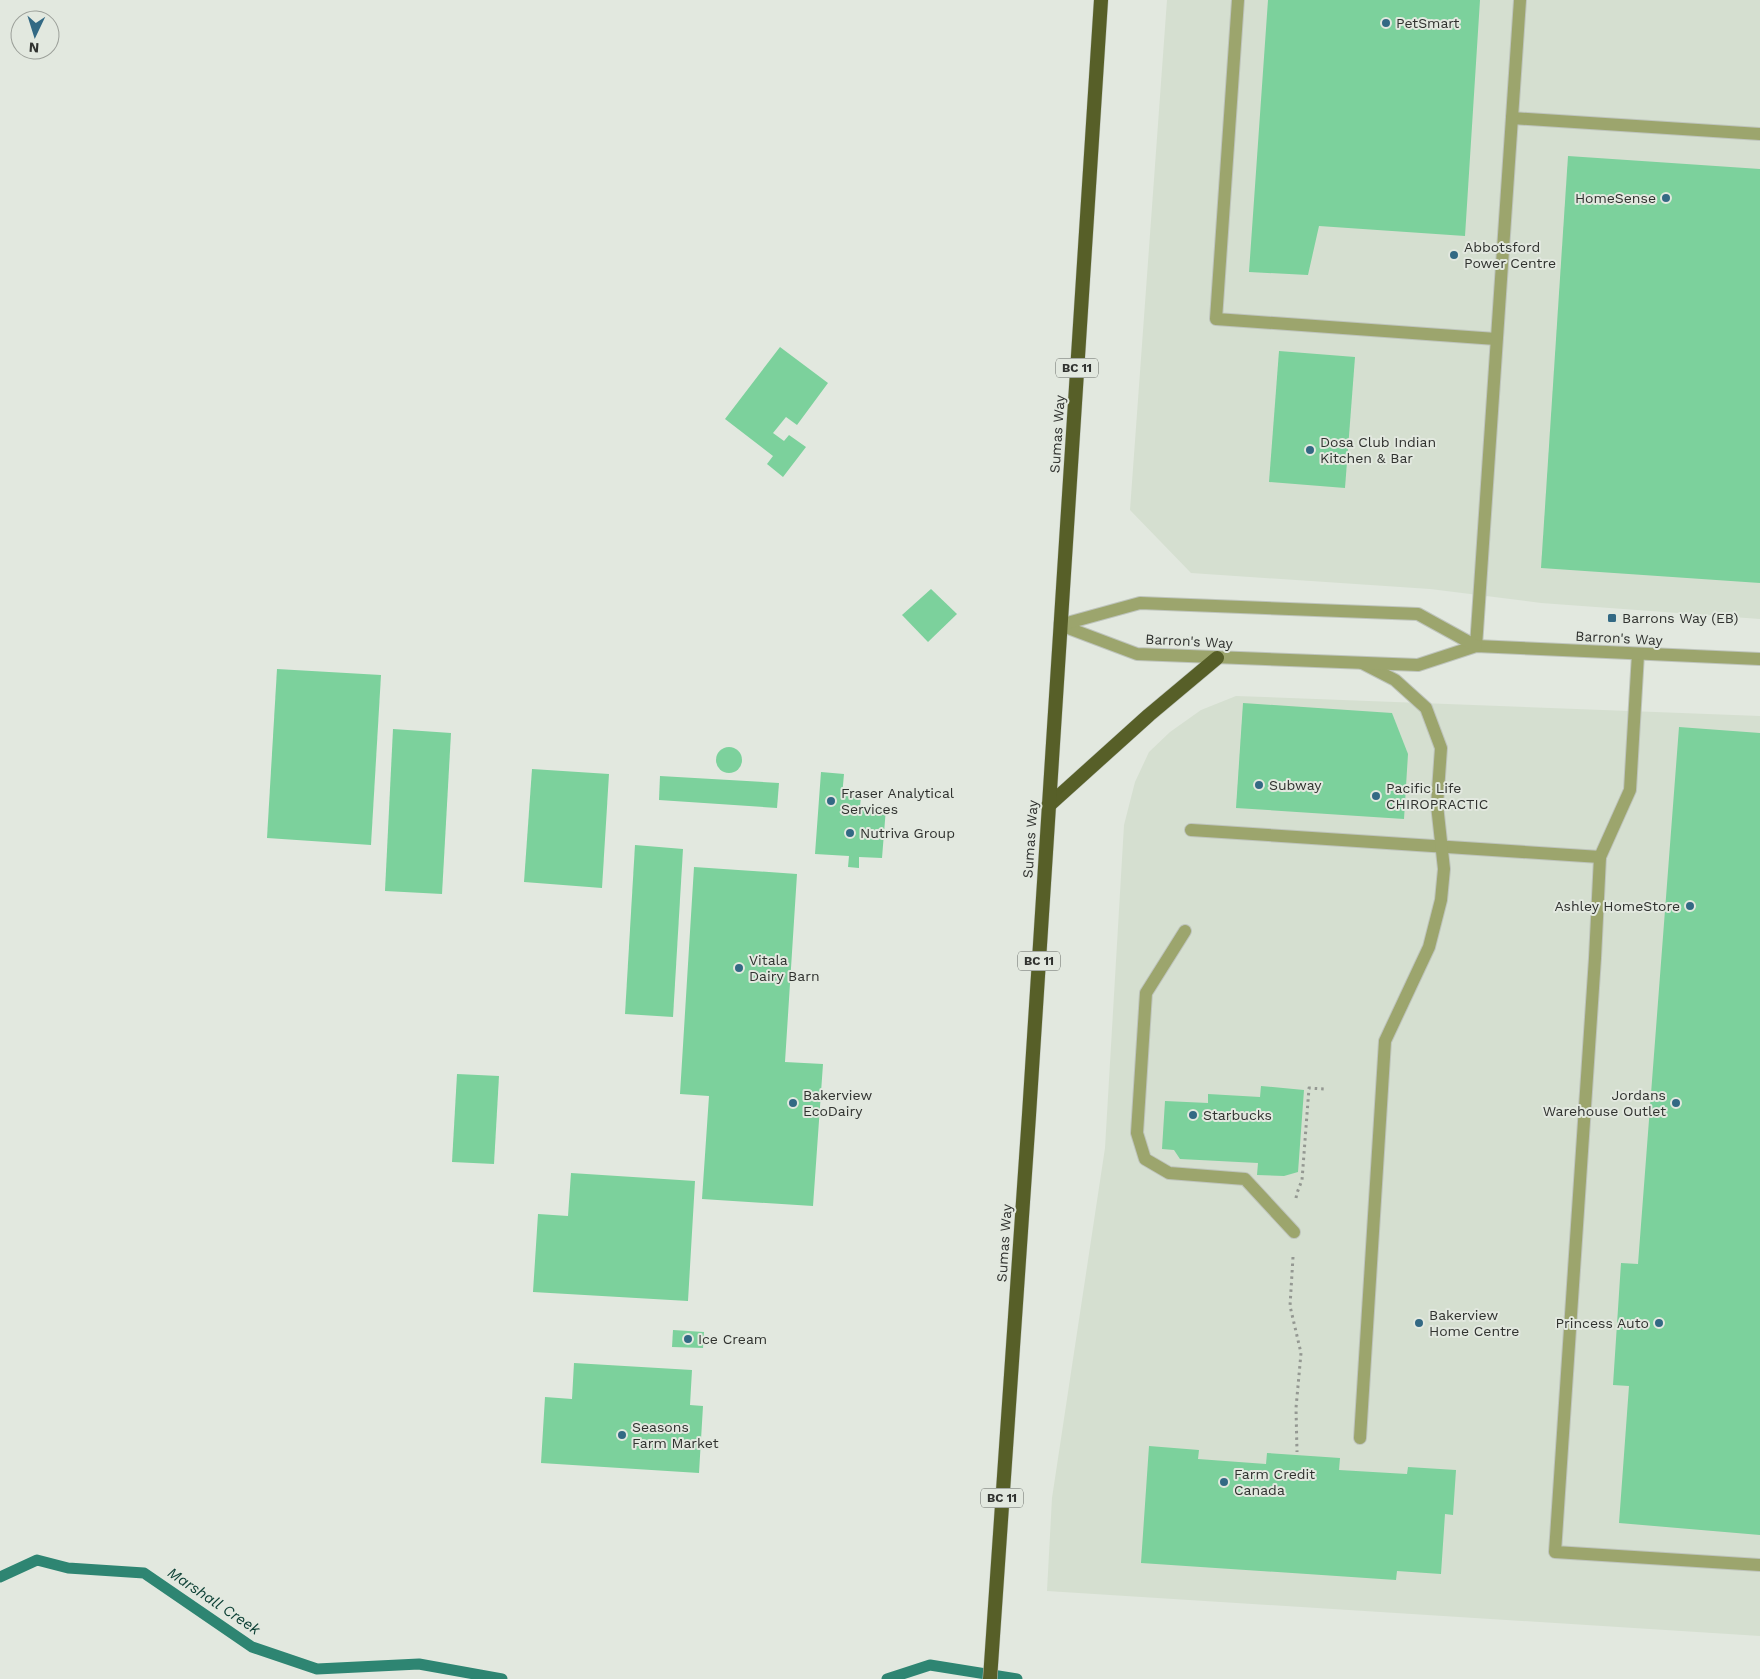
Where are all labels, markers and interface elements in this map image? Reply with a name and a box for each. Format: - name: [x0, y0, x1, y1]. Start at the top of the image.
- north arrow: [10, 10, 60, 60]
- place label: PetSmart: [1396, 15, 1460, 31]
- marker: PetSmart: [1380, 17, 1392, 29]
- text: N: [28, 40, 40, 56]
- place label: HomeSense: [1575, 190, 1656, 206]
- marker: HomeSense: [1660, 192, 1672, 204]
- place label: Abbotsford Power Centre: [1464, 239, 1556, 271]
- marker: Abbotsford Power Centre: [1448, 249, 1460, 261]
- road number: BC 11: [1056, 358, 1098, 378]
- street label: Sumas Way: [1046, 394, 1068, 474]
- place label: Dosa Club Indian Kitchen & Bar: [1320, 434, 1436, 466]
- marker: Dosa Club Indian Kitchen & Bar: [1304, 444, 1316, 456]
- place label: Barrons Way (EB): [1622, 610, 1739, 626]
- marker: Barrons Way (EB): [1606, 612, 1618, 624]
- street label: Barron's Way: [1575, 628, 1664, 648]
- street label: Barron's Way: [1145, 631, 1234, 651]
- place label: Subway: [1269, 777, 1322, 793]
- marker: Subway: [1253, 779, 1265, 791]
- place label: Pacific Life CHIROPRACTIC: [1386, 780, 1488, 812]
- place label: Fraser Analytical Services: [841, 785, 955, 817]
- marker: Pacific Life CHIROPRACTIC: [1370, 790, 1382, 802]
- marker: Fraser Analytical Services: [825, 795, 837, 807]
- street label: Sumas Way: [1019, 799, 1041, 879]
- place label: Nutriva Group: [860, 825, 955, 841]
- marker: Nutriva Group: [844, 827, 856, 839]
- place label: Ashley HomeStore: [1554, 898, 1680, 914]
- marker: Ashley HomeStore: [1684, 900, 1696, 912]
- road number: BC 11: [1018, 951, 1060, 970]
- place label: Vitala Dairy Barn: [749, 952, 820, 984]
- marker: Vitala Dairy Barn: [733, 962, 745, 974]
- place label: Bakerview EcoDairy: [803, 1087, 872, 1119]
- place label: Jordans Warehouse Outlet: [1543, 1087, 1666, 1119]
- marker: Bakerview EcoDairy: [787, 1097, 799, 1109]
- marker: Jordans Warehouse Outlet: [1670, 1097, 1682, 1109]
- place label: Starbucks: [1203, 1107, 1272, 1123]
- marker: Starbucks: [1187, 1109, 1199, 1121]
- street label: Sumas Way: [993, 1203, 1015, 1283]
- place label: Bakerview Home Centre: [1429, 1307, 1519, 1339]
- place label: Princess Auto: [1555, 1315, 1649, 1331]
- marker: Bakerview Home Centre: [1413, 1317, 1425, 1329]
- marker: Princess Auto: [1653, 1317, 1665, 1329]
- place label: Ice Cream: [698, 1331, 767, 1347]
- marker: Ice Cream: [682, 1333, 694, 1345]
- place label: Seasons Farm Market: [632, 1419, 719, 1451]
- marker: Seasons Farm Market: [616, 1429, 628, 1441]
- place label: Farm Credit Canada: [1234, 1466, 1315, 1498]
- marker: Farm Credit Canada: [1218, 1476, 1230, 1488]
- road number: BC 11: [981, 1489, 1023, 1508]
- water label: Marshall Creek: [164, 1563, 264, 1639]

